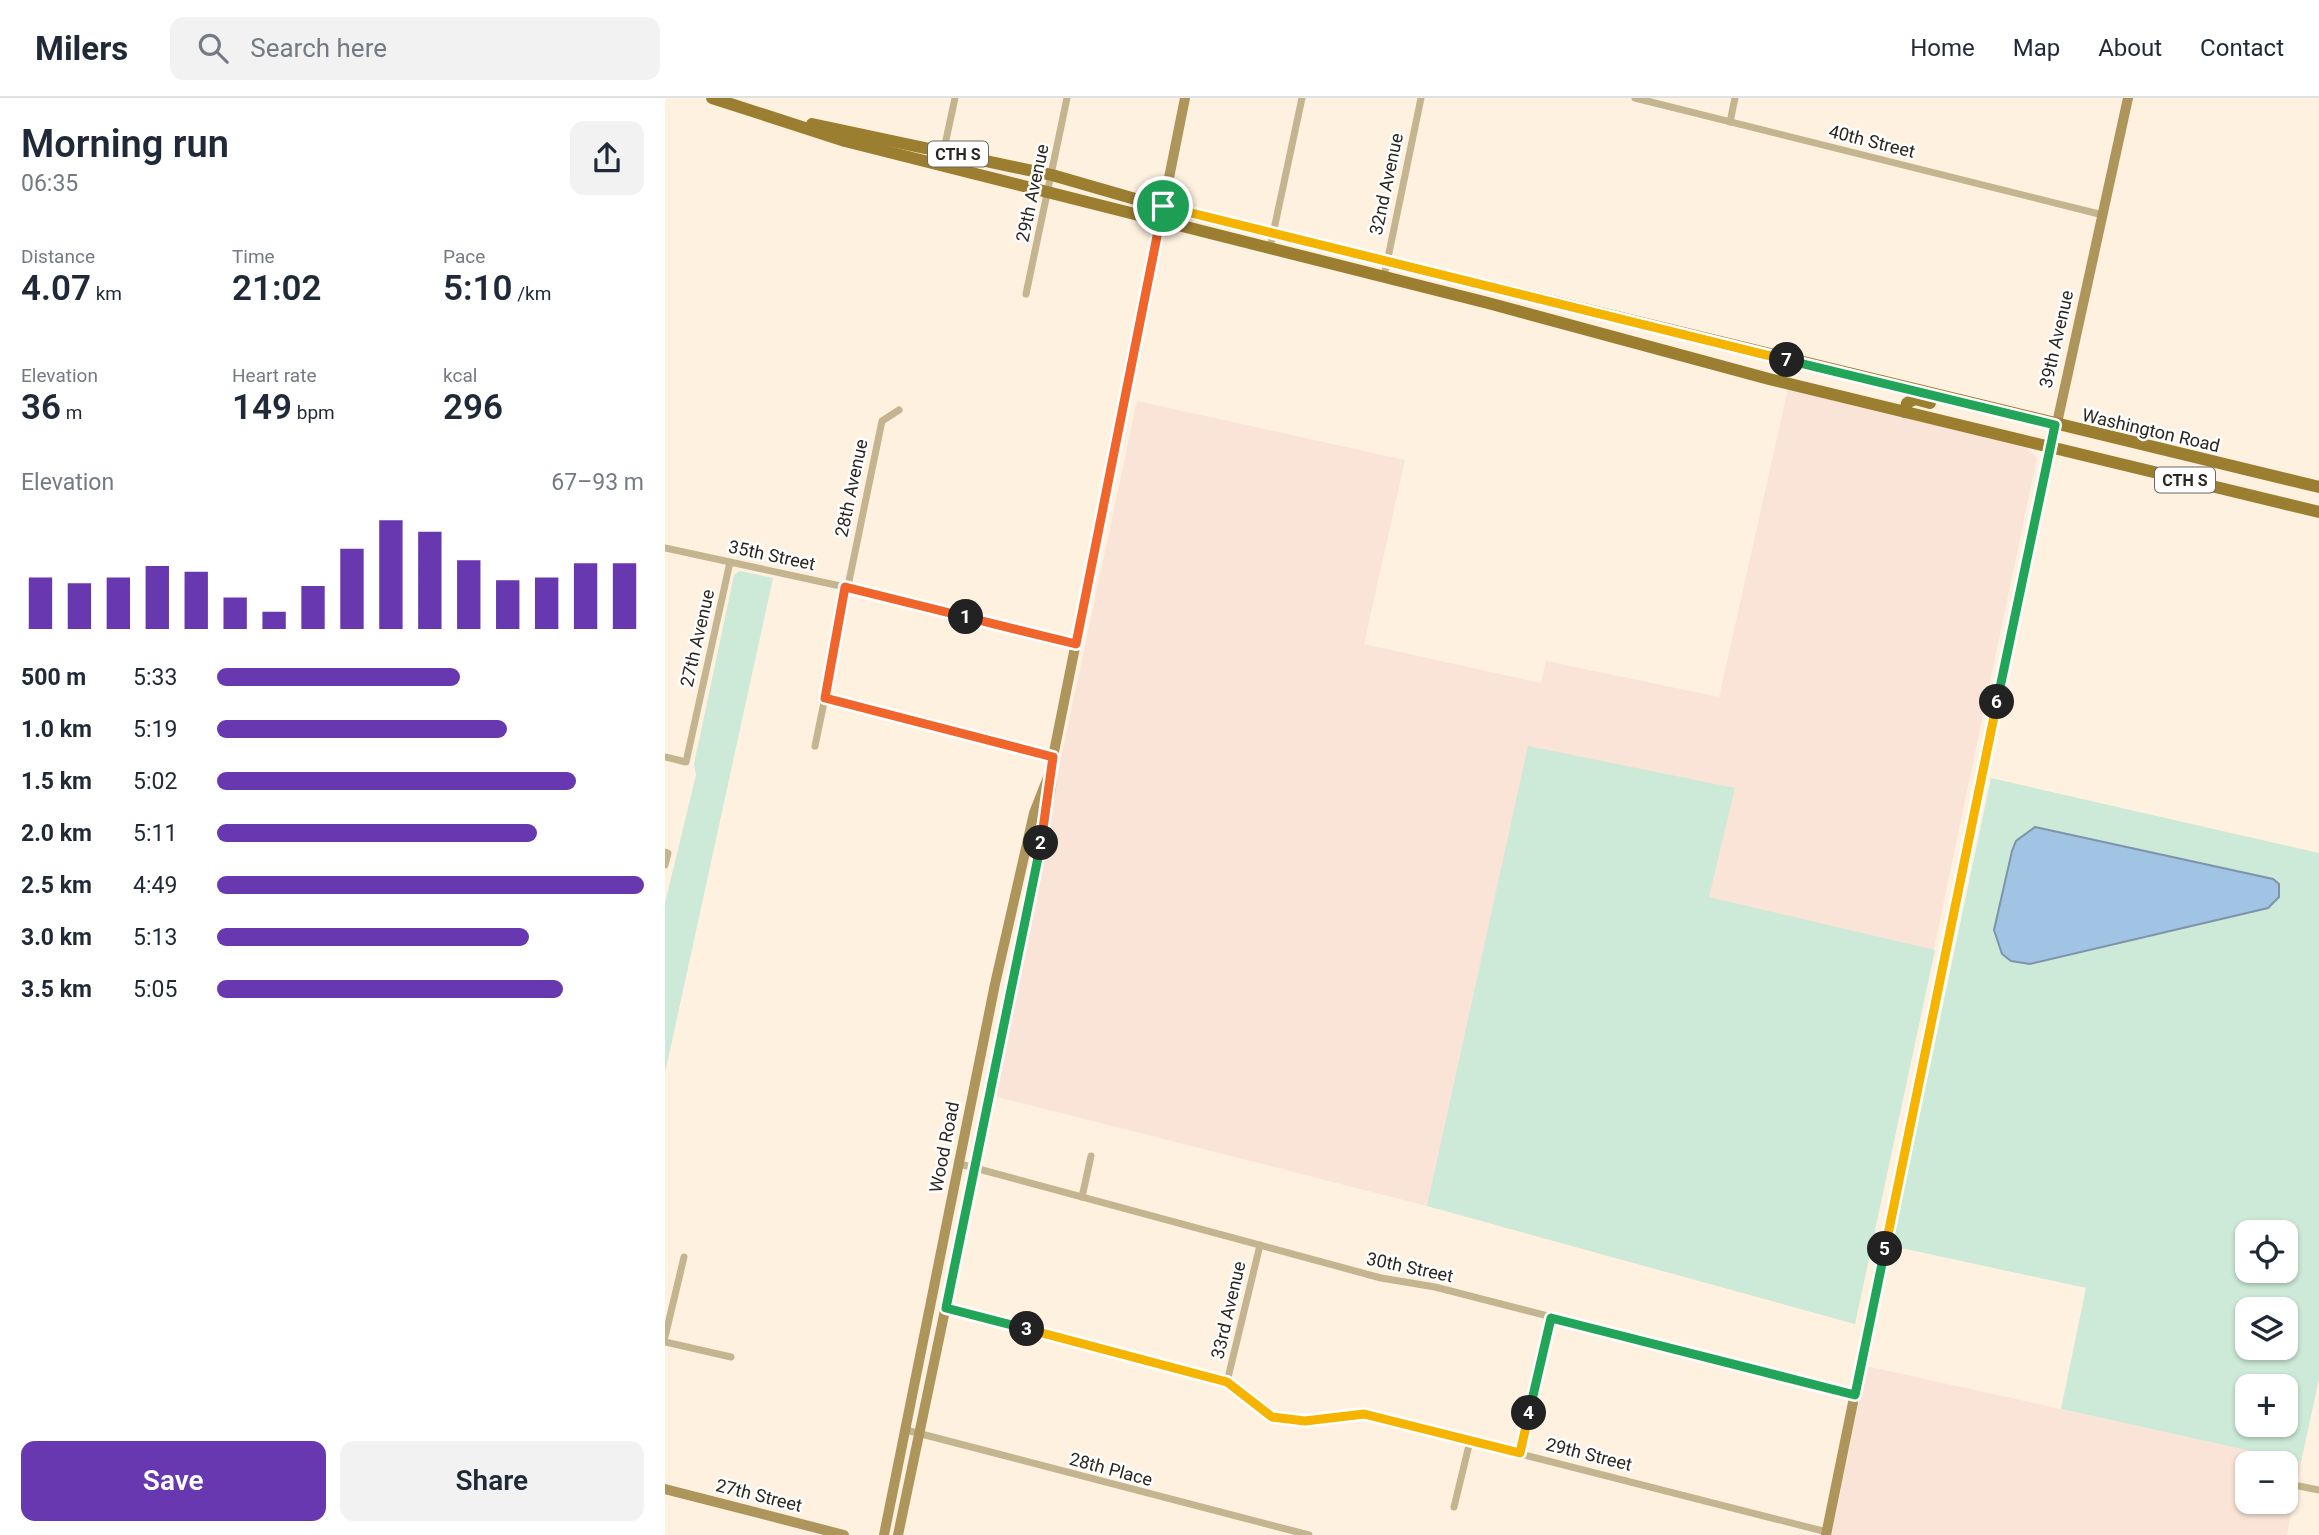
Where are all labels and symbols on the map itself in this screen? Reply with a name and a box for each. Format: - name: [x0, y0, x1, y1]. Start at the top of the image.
- street label: 40th Street: [1827, 120, 1917, 162]
- street label: 32nd Avenue: [1365, 131, 1407, 237]
- road number: CTH S: [928, 142, 988, 166]
- street label: 29th Avenue: [1011, 142, 1053, 244]
- pin: [1133, 176, 1193, 236]
- street label: 39th Avenue: [2035, 288, 2077, 390]
- pin: 7: [1769, 342, 1805, 378]
- street label: Washington Road: [2080, 404, 2222, 456]
- street label: 28th Avenue: [830, 437, 872, 539]
- road number: CTH S: [2155, 468, 2215, 492]
- street label: 35th Street: [727, 536, 817, 574]
- street label: 27th Avenue: [676, 587, 718, 689]
- pin: 1: [949, 600, 983, 634]
- pin: 6: [1979, 684, 2015, 720]
- pin: 2: [1023, 826, 1059, 860]
- street label: Wood Road: [925, 1100, 963, 1194]
- pin: 5: [1867, 1232, 1903, 1266]
- street label: 30th Street: [1365, 1248, 1455, 1286]
- street label: 33rd Avenue: [1207, 1259, 1249, 1361]
- pin: 3: [1009, 1312, 1045, 1346]
- pin: 4: [1511, 1396, 1547, 1430]
- street label: 29th Street: [1544, 1433, 1634, 1475]
- street label: 28th Place: [1067, 1448, 1155, 1490]
- street label: 27th Street: [714, 1474, 804, 1516]

